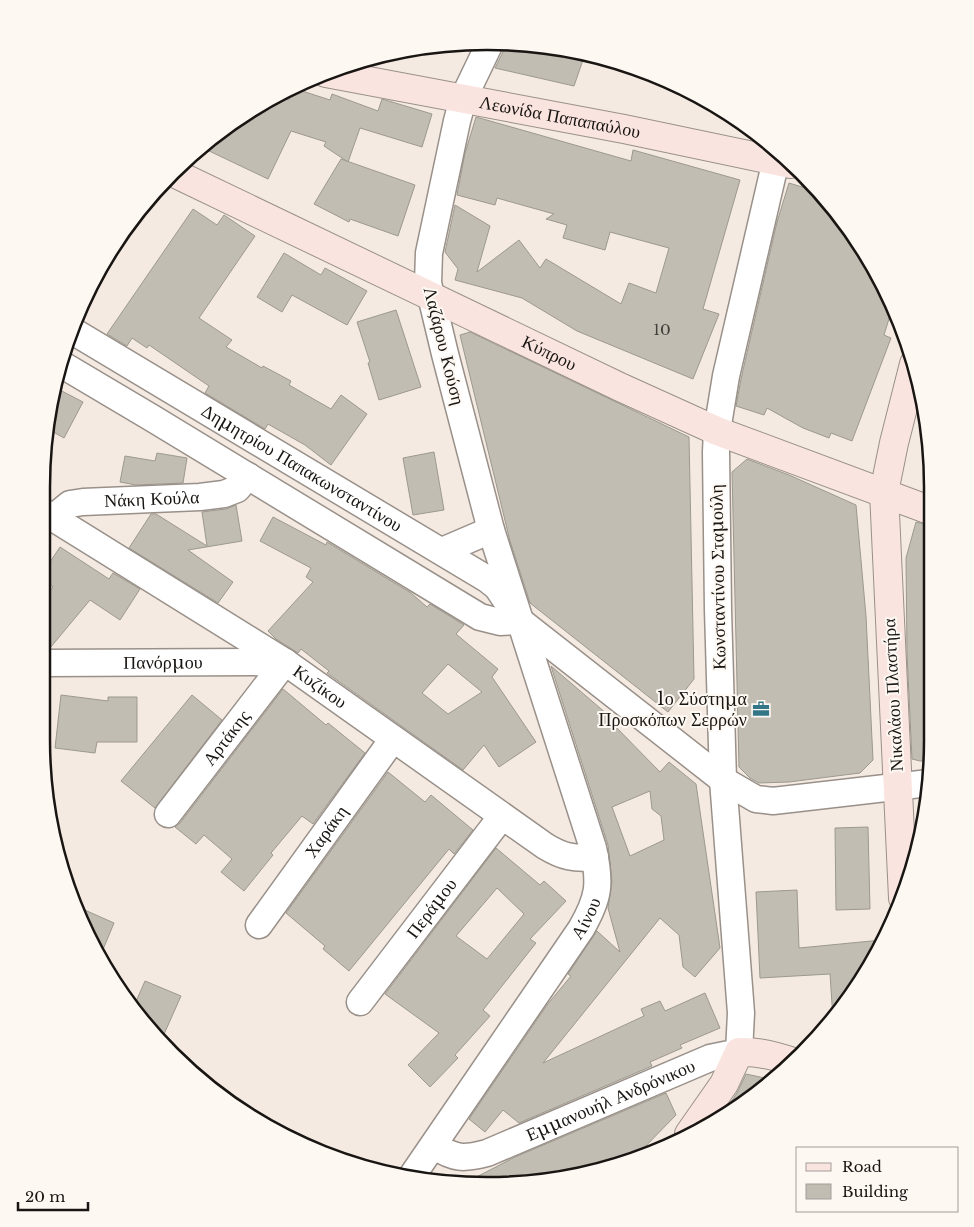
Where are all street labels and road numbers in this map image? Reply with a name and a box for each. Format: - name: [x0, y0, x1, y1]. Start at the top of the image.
- street label: Λεωνίδα Παπαπαύλου: [477, 91, 643, 143]
- street label: Λαζάρου Κούση: [419, 285, 469, 407]
- street label: Κύπρου: [518, 331, 580, 376]
- street label: Δημητρίου Παπακωνσταντίνου: [197, 400, 406, 537]
- street label: Κωνσταντίνου Σταμούλη: [705, 484, 731, 670]
- street label: Νάκη Κούλα: [104, 486, 200, 512]
- street label: Νικαλάου Πλαστήρα: [878, 617, 908, 772]
- street label: Πανόρμου: [123, 651, 203, 674]
- street label: Κυζίκου: [289, 660, 351, 713]
- street label: Αρτάκης: [198, 706, 255, 770]
- street label: Χαράκη: [300, 801, 352, 862]
- street label: Περάμου: [402, 874, 462, 943]
- street label: Αίνου: [566, 895, 606, 944]
- street label: Εμμανουήλ Ανδρόνικου: [523, 1055, 699, 1146]

